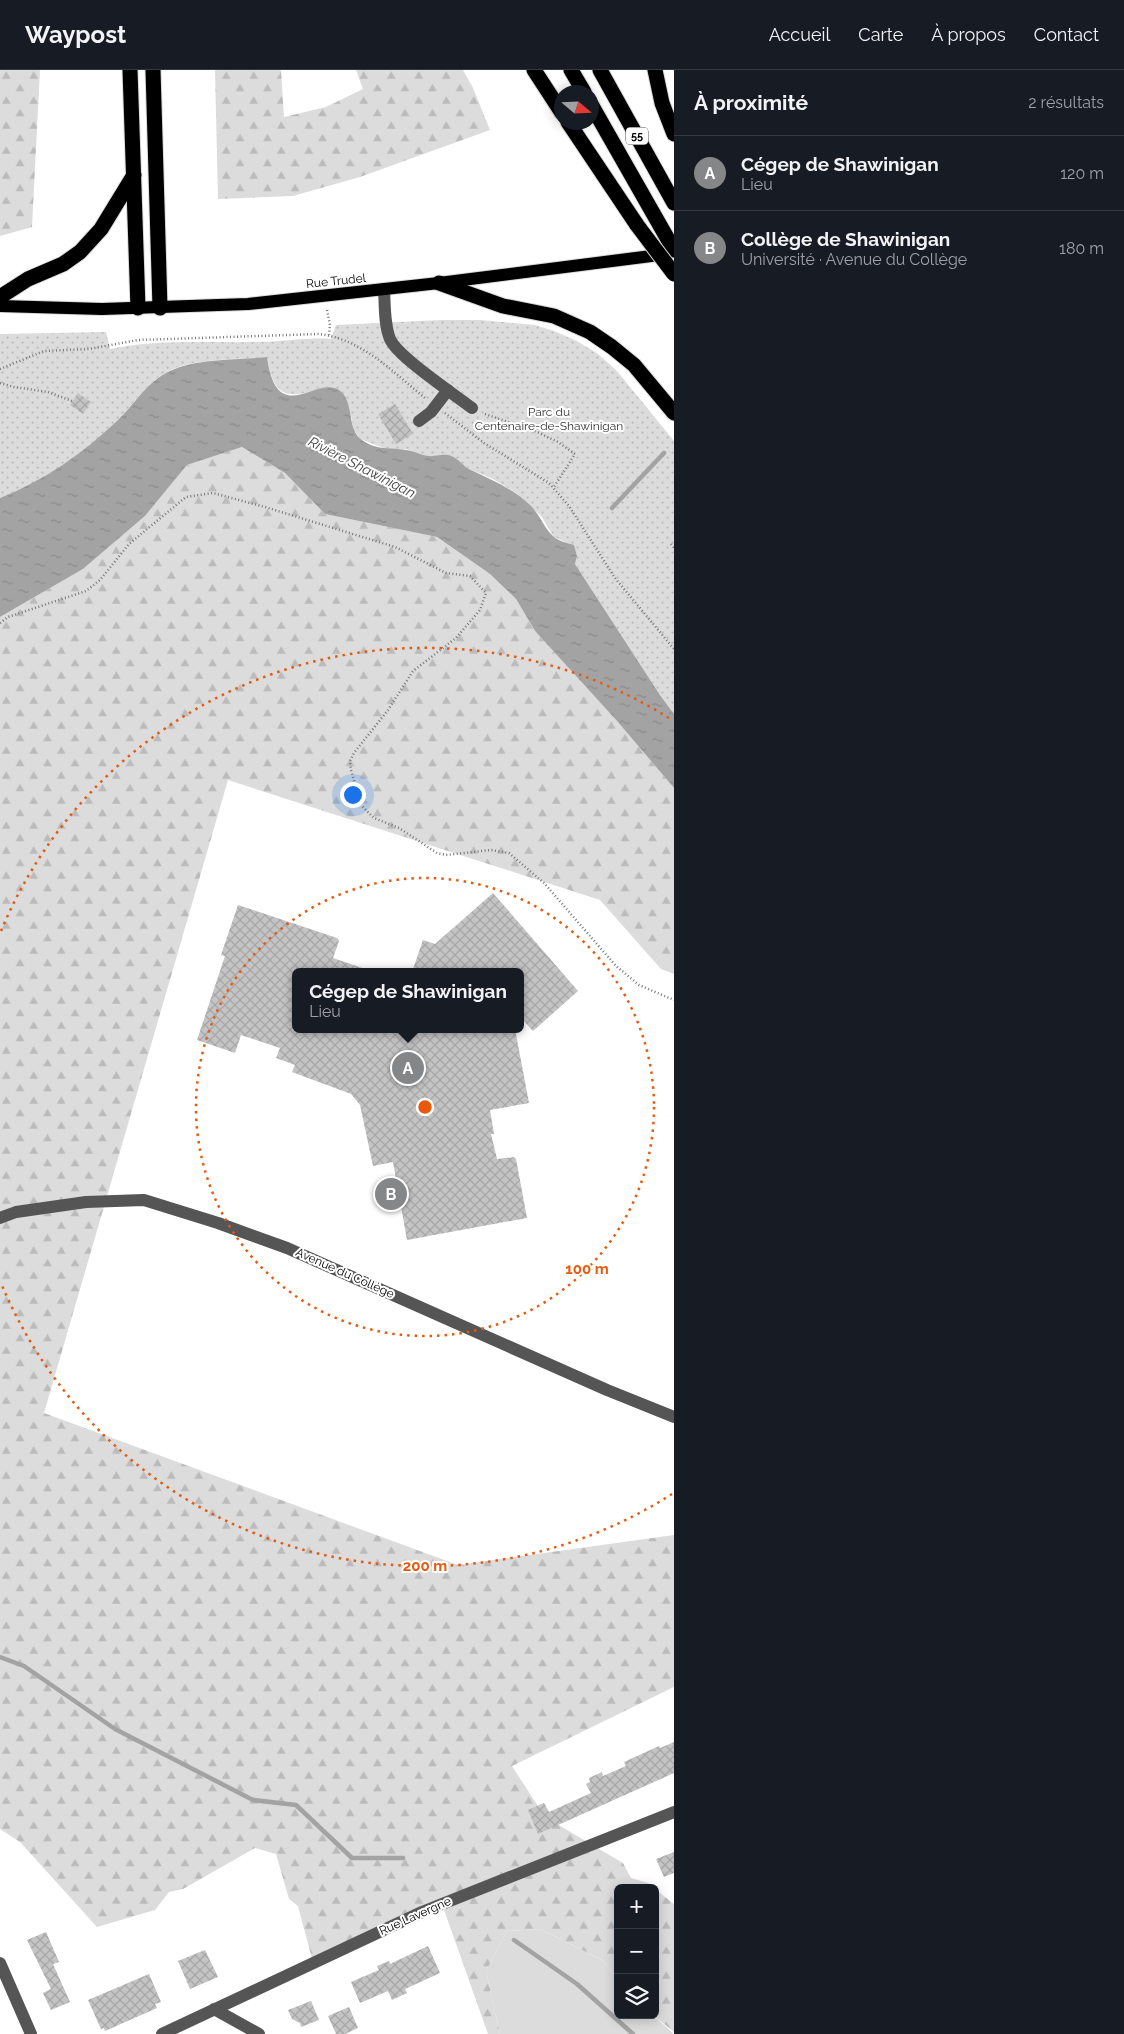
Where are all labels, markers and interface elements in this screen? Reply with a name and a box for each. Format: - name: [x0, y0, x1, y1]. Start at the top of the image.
- text: Waypost: [25, 20, 126, 49]
- text: Accueil: [769, 24, 830, 45]
- text: Carte: [858, 24, 903, 45]
- text: À propos: [931, 24, 1006, 45]
- text: Contact: [1034, 24, 1099, 45]
- north arrow: [554, 85, 599, 130]
- text: À proximité: [694, 90, 808, 115]
- text: 2 résultats: [1028, 93, 1104, 112]
- road number: 55: [626, 128, 648, 144]
- text: Cégep de Shawinigan: [741, 153, 939, 175]
- text: A: [705, 164, 715, 183]
- text: 120 m: [1060, 164, 1104, 183]
- text: Lieu: [741, 175, 773, 194]
- text: Collège de Shawinigan: [741, 228, 950, 250]
- text: B: [705, 239, 715, 258]
- text: 180 m: [1059, 239, 1104, 258]
- text: Université · Avenue du Collège: [741, 250, 967, 269]
- street label: Rue Trudel: [305, 271, 367, 291]
- park label: Parc du Centenaire-de-Shawinigan: [475, 405, 623, 433]
- water label: Rivière Shawinigan: [306, 433, 418, 501]
- your location: [340, 782, 366, 808]
- popup: [292, 968, 524, 1033]
- text: Cégep de Shawinigan: [309, 980, 507, 1002]
- text: Lieu: [309, 1002, 341, 1021]
- pin: A: [392, 1049, 424, 1087]
- centre of rings: [416, 1098, 434, 1116]
- pin: B: [375, 1175, 407, 1213]
- street label: Avenue du Collège: [294, 1245, 396, 1301]
- text: 100 m: [565, 1260, 609, 1278]
- text: 200 m: [403, 1557, 447, 1575]
- map controls: [614, 1884, 659, 2019]
- button: +: [614, 1884, 659, 1929]
- street label: Rue Lavergne: [377, 1894, 453, 1938]
- button: −: [614, 1929, 659, 1974]
- button: layers: [614, 1974, 659, 2019]

